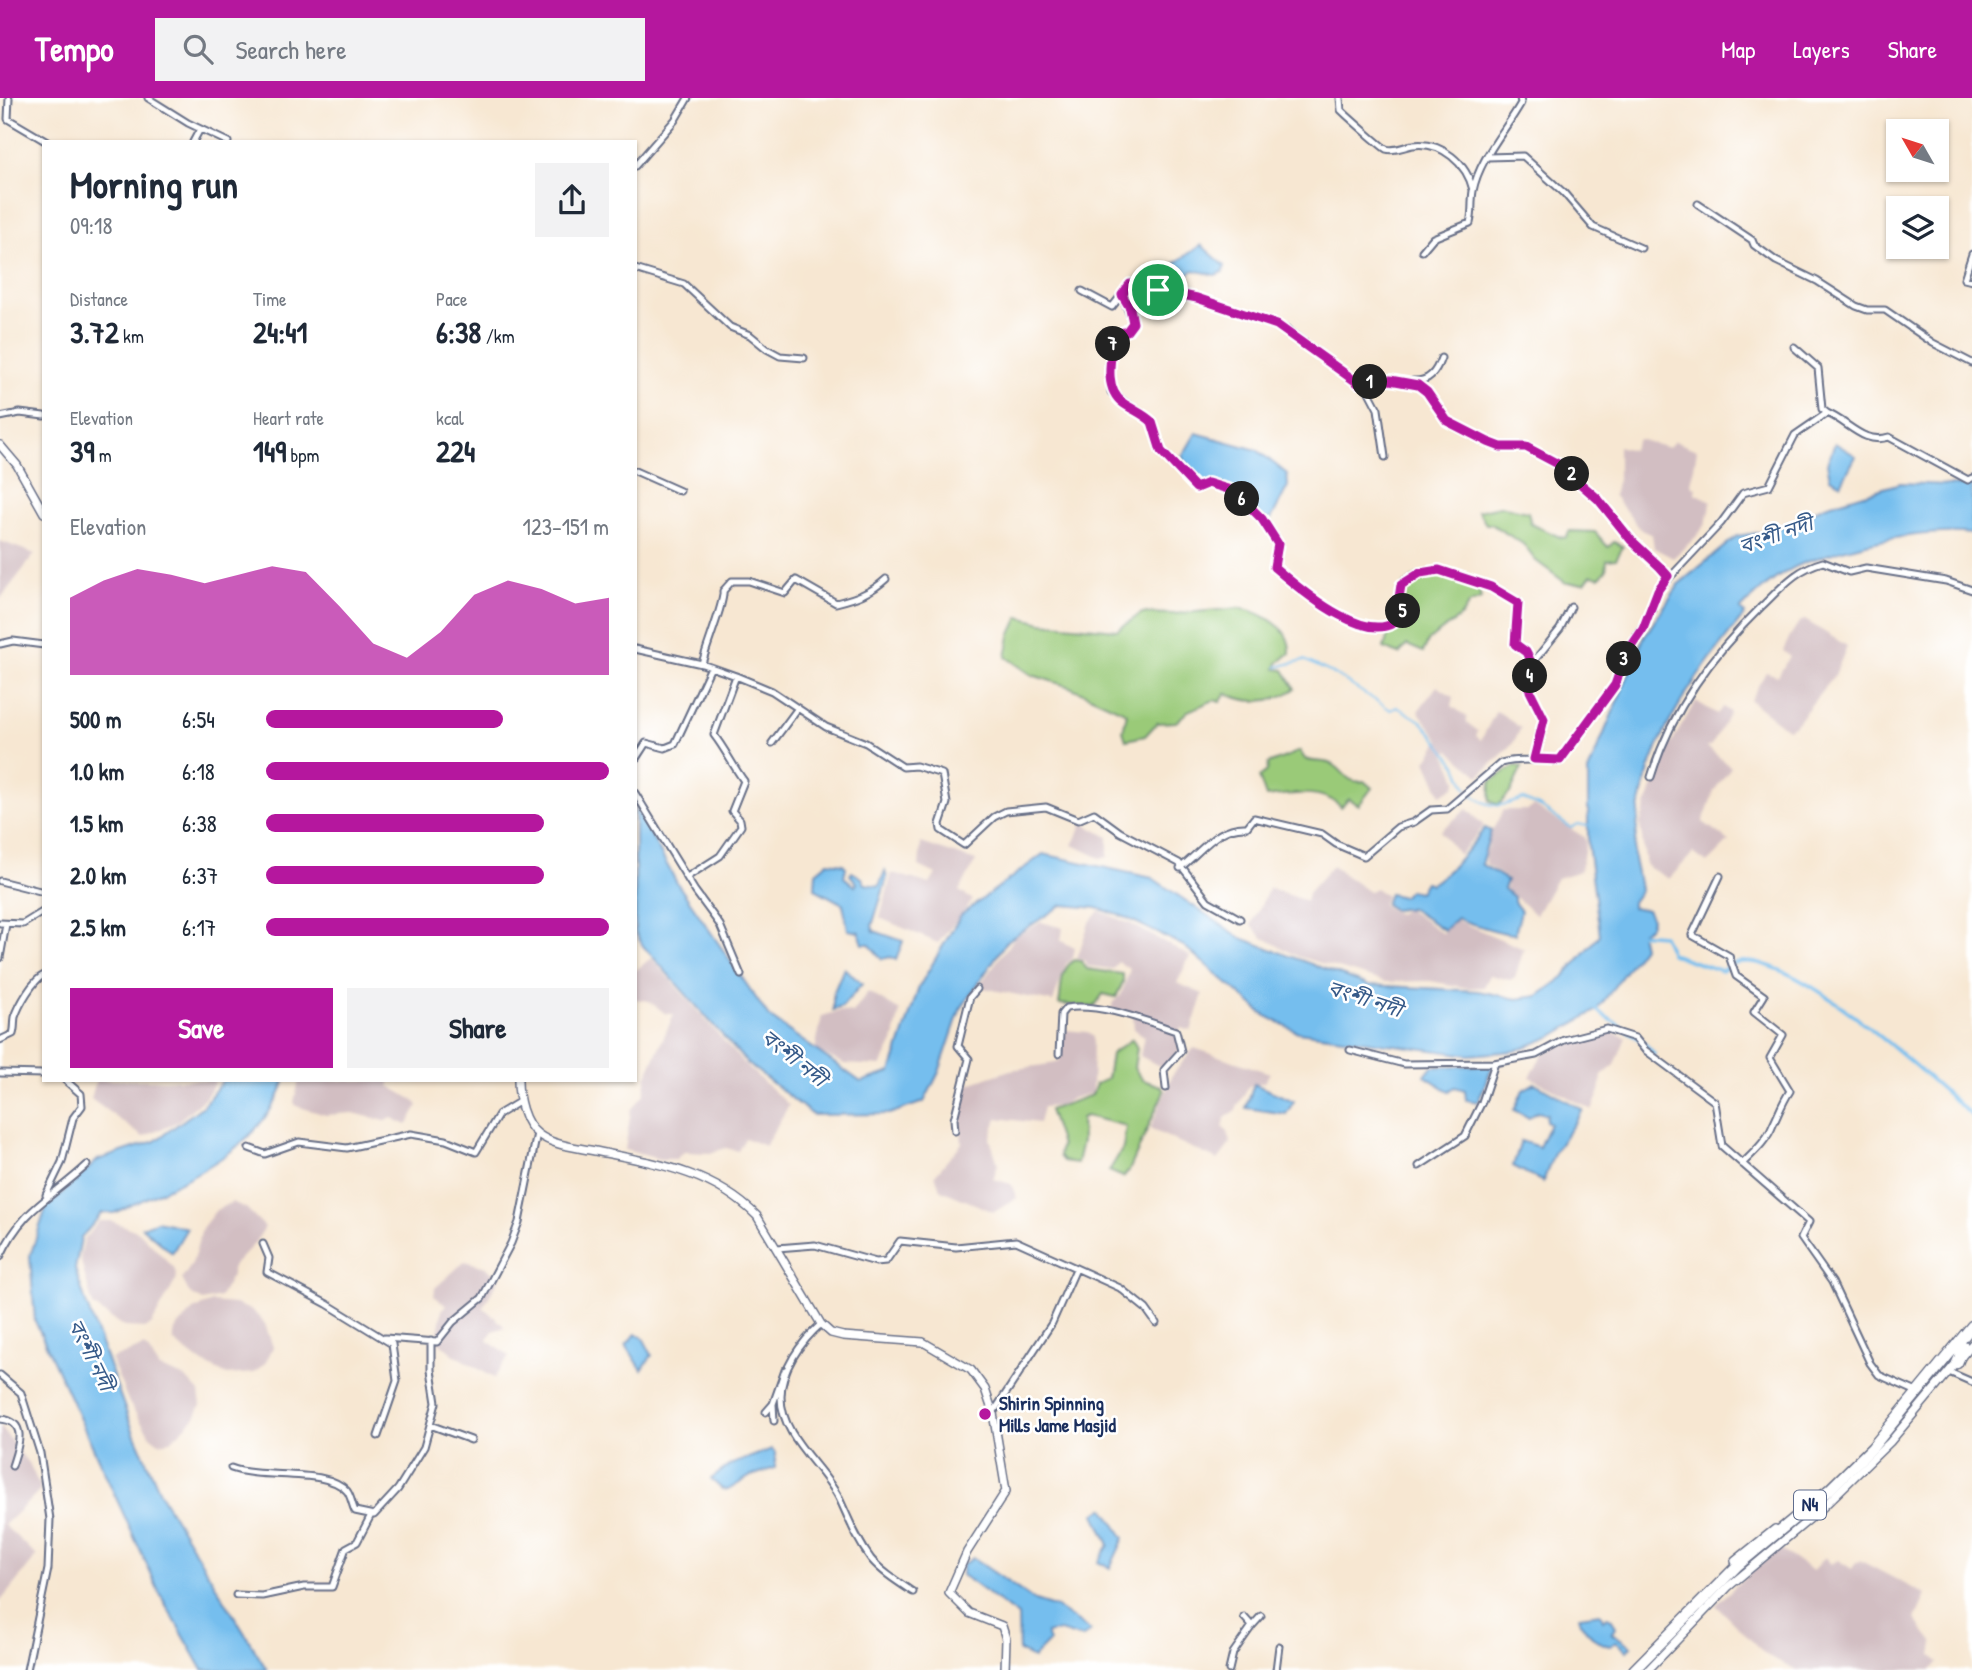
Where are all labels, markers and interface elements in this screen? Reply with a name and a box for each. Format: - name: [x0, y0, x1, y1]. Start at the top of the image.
- search box: [155, 18, 645, 81]
- text: Tempo: [35, 27, 113, 71]
- icon: search: [179, 30, 217, 68]
- text: Search here: [235, 32, 347, 67]
- text: Map: [1721, 33, 1755, 65]
- text: Layers: [1793, 33, 1850, 65]
- text: Share: [1888, 33, 1937, 65]
- north arrow: [1886, 119, 1950, 182]
- map controls: [1886, 119, 1949, 259]
- text: Morning run: [70, 158, 238, 210]
- button: share: [535, 163, 609, 237]
- button: layers: [1886, 196, 1949, 259]
- text: 09:18: [70, 210, 112, 241]
- pin: [1128, 260, 1188, 320]
- icon: arrive: [1139, 271, 1177, 309]
- text: Distance: [70, 286, 128, 312]
- text: Time: [253, 286, 287, 312]
- text: Pace: [436, 286, 468, 312]
- text: 3.72: [70, 312, 119, 352]
- text: 24:41: [253, 312, 307, 352]
- text: 6:38: [436, 312, 481, 352]
- text: km: [119, 323, 144, 349]
- text: /km: [481, 323, 515, 349]
- pin: 7: [1096, 327, 1130, 362]
- text: 7: [1108, 330, 1117, 356]
- pin: 1: [1352, 364, 1388, 400]
- text: 1: [1366, 368, 1373, 394]
- text: Elevation: [70, 405, 133, 431]
- text: Heart rate: [253, 405, 324, 431]
- text: kcal: [436, 405, 464, 431]
- text: 39: [70, 431, 94, 471]
- text: 149: [253, 431, 286, 471]
- text: 224: [436, 431, 475, 471]
- text: m: [94, 442, 112, 468]
- text: bpm: [286, 442, 319, 468]
- pin: 2: [1554, 456, 1590, 492]
- text: 2: [1567, 460, 1576, 486]
- pin: 6: [1224, 482, 1260, 516]
- text: 6: [1238, 485, 1245, 511]
- water label: বংশী নদী: [1735, 507, 1821, 561]
- text: Elevation: [70, 511, 146, 542]
- text: 123–151 m: [523, 511, 609, 542]
- pin: 5: [1386, 594, 1420, 628]
- text: 5: [1398, 597, 1407, 623]
- pin: 3: [1606, 642, 1642, 676]
- text: 3: [1619, 645, 1628, 671]
- pin: 4: [1512, 658, 1548, 694]
- text: 4: [1526, 662, 1533, 688]
- text: 500 m: [70, 704, 121, 735]
- text: 6:54: [182, 704, 215, 735]
- text: 1.0 km: [70, 756, 124, 787]
- text: 6:18: [182, 756, 215, 787]
- text: 1.5 km: [70, 808, 123, 839]
- text: 6:38: [182, 808, 217, 839]
- text: 2.0 km: [70, 860, 126, 891]
- text: 6:37: [182, 860, 218, 891]
- text: 2.5 km: [70, 912, 126, 943]
- text: 6:17: [182, 912, 216, 943]
- water label: বংশী নদী: [1324, 973, 1410, 1025]
- button: Save: [70, 988, 333, 1068]
- button: Share: [347, 988, 609, 1068]
- water label: বংশী নদী: [756, 1022, 837, 1096]
- water label: বংশী নদী: [62, 1314, 123, 1399]
- place label: Shirin Spinning Mills Jame Masjid: [999, 1390, 1117, 1438]
- marker: Shirin Spinning Mills Jame Masjid: [977, 1406, 993, 1422]
- road number: N4: [1794, 1490, 1826, 1520]

